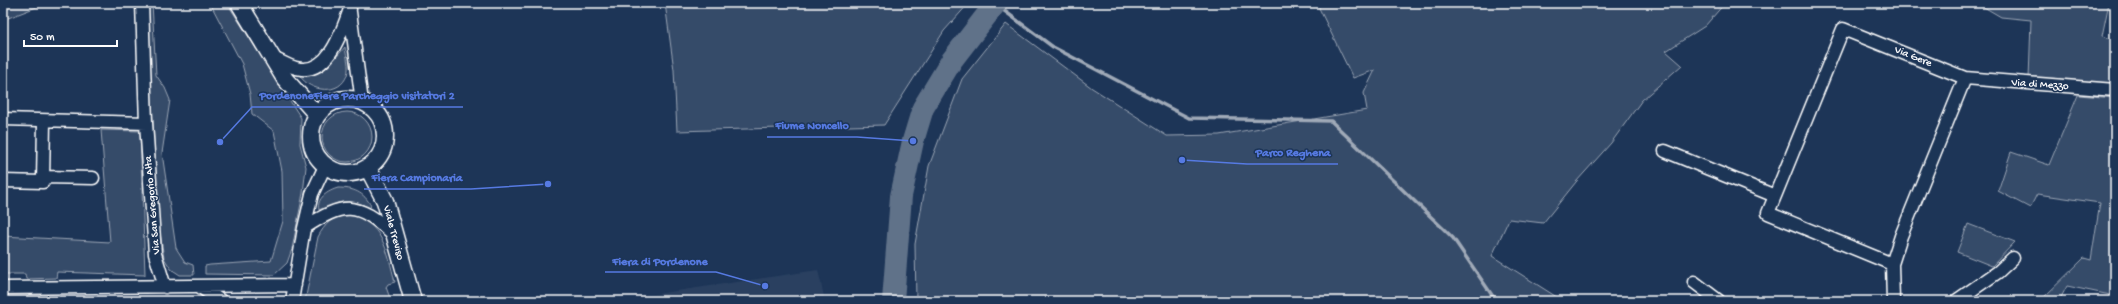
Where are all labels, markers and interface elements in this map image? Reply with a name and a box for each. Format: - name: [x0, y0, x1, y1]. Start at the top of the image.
- scale bar: [24, 22, 117, 48]
- text: 50 m: [30, 31, 55, 45]
- street label: Via Gere: [1892, 44, 1934, 70]
- street label: Via di Mezzo: [2010, 77, 2069, 93]
- callout: PordenoneFiere Parcheggio visitatori 2: [252, 83, 463, 107]
- text: PordenoneFiere Parcheggio visitatori 2: [258, 90, 455, 104]
- callout: Fiume Noncello: [767, 113, 857, 137]
- text: Fiume Noncello: [774, 120, 850, 134]
- callout: Parco Reghena: [1247, 140, 1338, 164]
- text: Parco Reghena: [1255, 147, 1332, 161]
- street label: Via San Gregorio Alta: [143, 154, 163, 256]
- callout: Fiera Campionaria: [364, 165, 471, 189]
- text: Fiera Campionaria: [371, 172, 464, 186]
- street label: Viale Treviso: [380, 203, 406, 262]
- callout: Fiera di Pordenone: [605, 248, 716, 272]
- text: Fiera di Pordenone: [611, 256, 708, 270]

